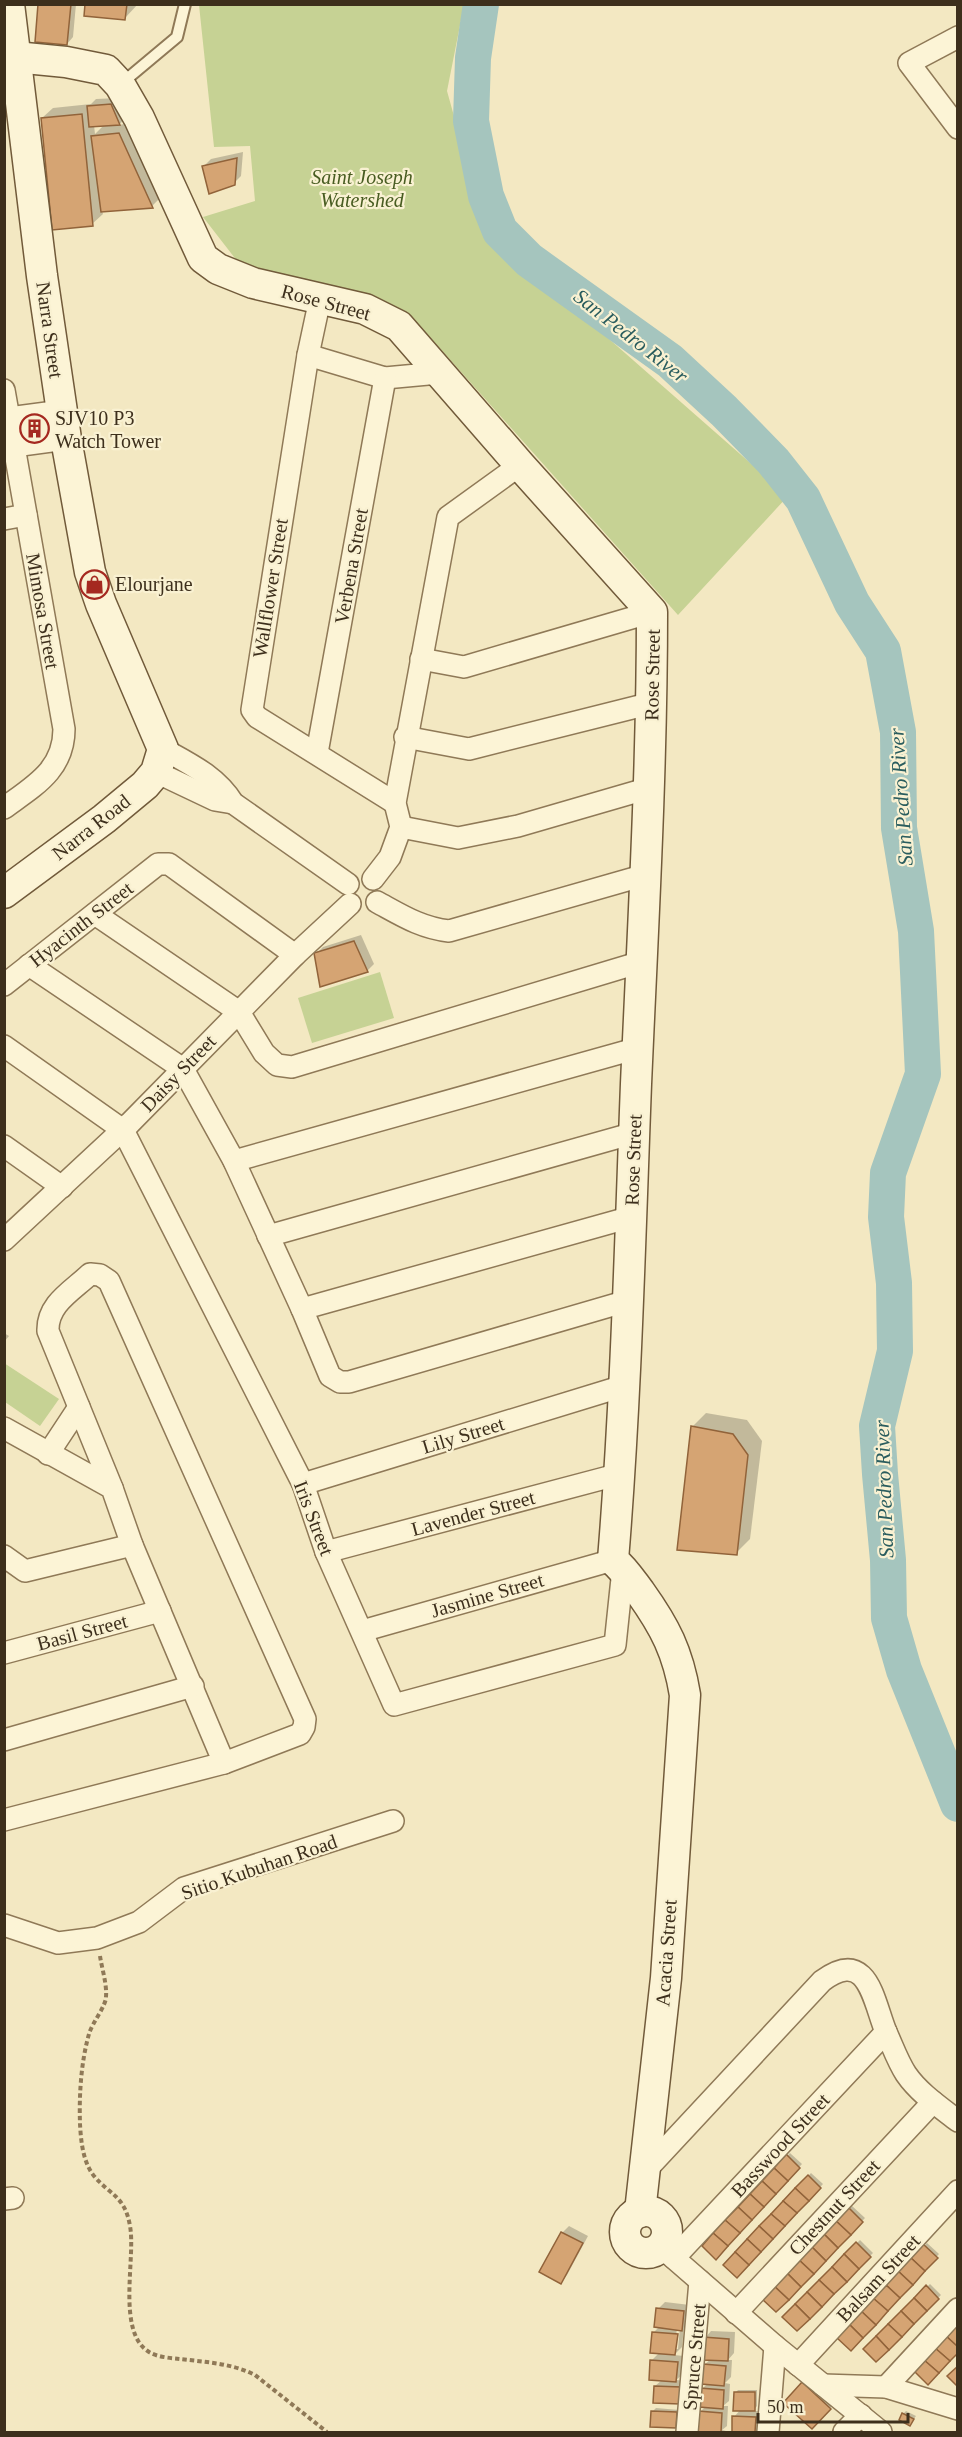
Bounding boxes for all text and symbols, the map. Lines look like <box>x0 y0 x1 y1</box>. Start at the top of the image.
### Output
park label: Saint Joseph Watershed <box>311 166 413 211</box>
street label: Narra Street <box>32 280 68 380</box>
street label: Rose Street <box>279 280 374 325</box>
water label: San Pedro River <box>569 284 693 388</box>
place label: SJV10 P3 Watch Tower <box>55 407 161 452</box>
building icon: SJV10 P3 Watch Tower <box>18 413 50 445</box>
street label: Verbena Street <box>330 506 372 626</box>
street label: Wallflower Street <box>248 516 292 659</box>
street label: Mimosa Street <box>22 551 64 671</box>
shop icon: Elourjane <box>78 568 110 600</box>
place label: Elourjane <box>115 573 193 596</box>
street label: Rose Street <box>640 629 664 721</box>
water label: San Pedro River <box>884 727 918 867</box>
street label: Narra Road <box>48 790 134 864</box>
street label: Hyacinth Street <box>25 877 138 972</box>
street label: Daisy Street <box>136 1030 221 1117</box>
street label: Rose Street <box>620 1113 646 1206</box>
street label: Lily Street <box>419 1412 508 1459</box>
water label: San Pedro River <box>870 1419 898 1558</box>
street label: Iris Street <box>290 1478 338 1559</box>
street label: Lavender Street <box>409 1486 538 1540</box>
street label: Jasmine Street <box>428 1568 546 1622</box>
street label: Basil Street <box>34 1609 130 1655</box>
street label: Sitio Kubuhan Road <box>178 1830 340 1904</box>
street label: Acacia Street <box>651 1898 681 2007</box>
street label: Basswood Street <box>726 2088 834 2201</box>
street label: Chestnut Street <box>784 2154 884 2259</box>
street label: Balsam Street <box>832 2229 924 2326</box>
street label: Spruce Street <box>678 2302 711 2411</box>
scale bar <box>758 2386 908 2424</box>
text: 50 m <box>767 2397 804 2417</box>

